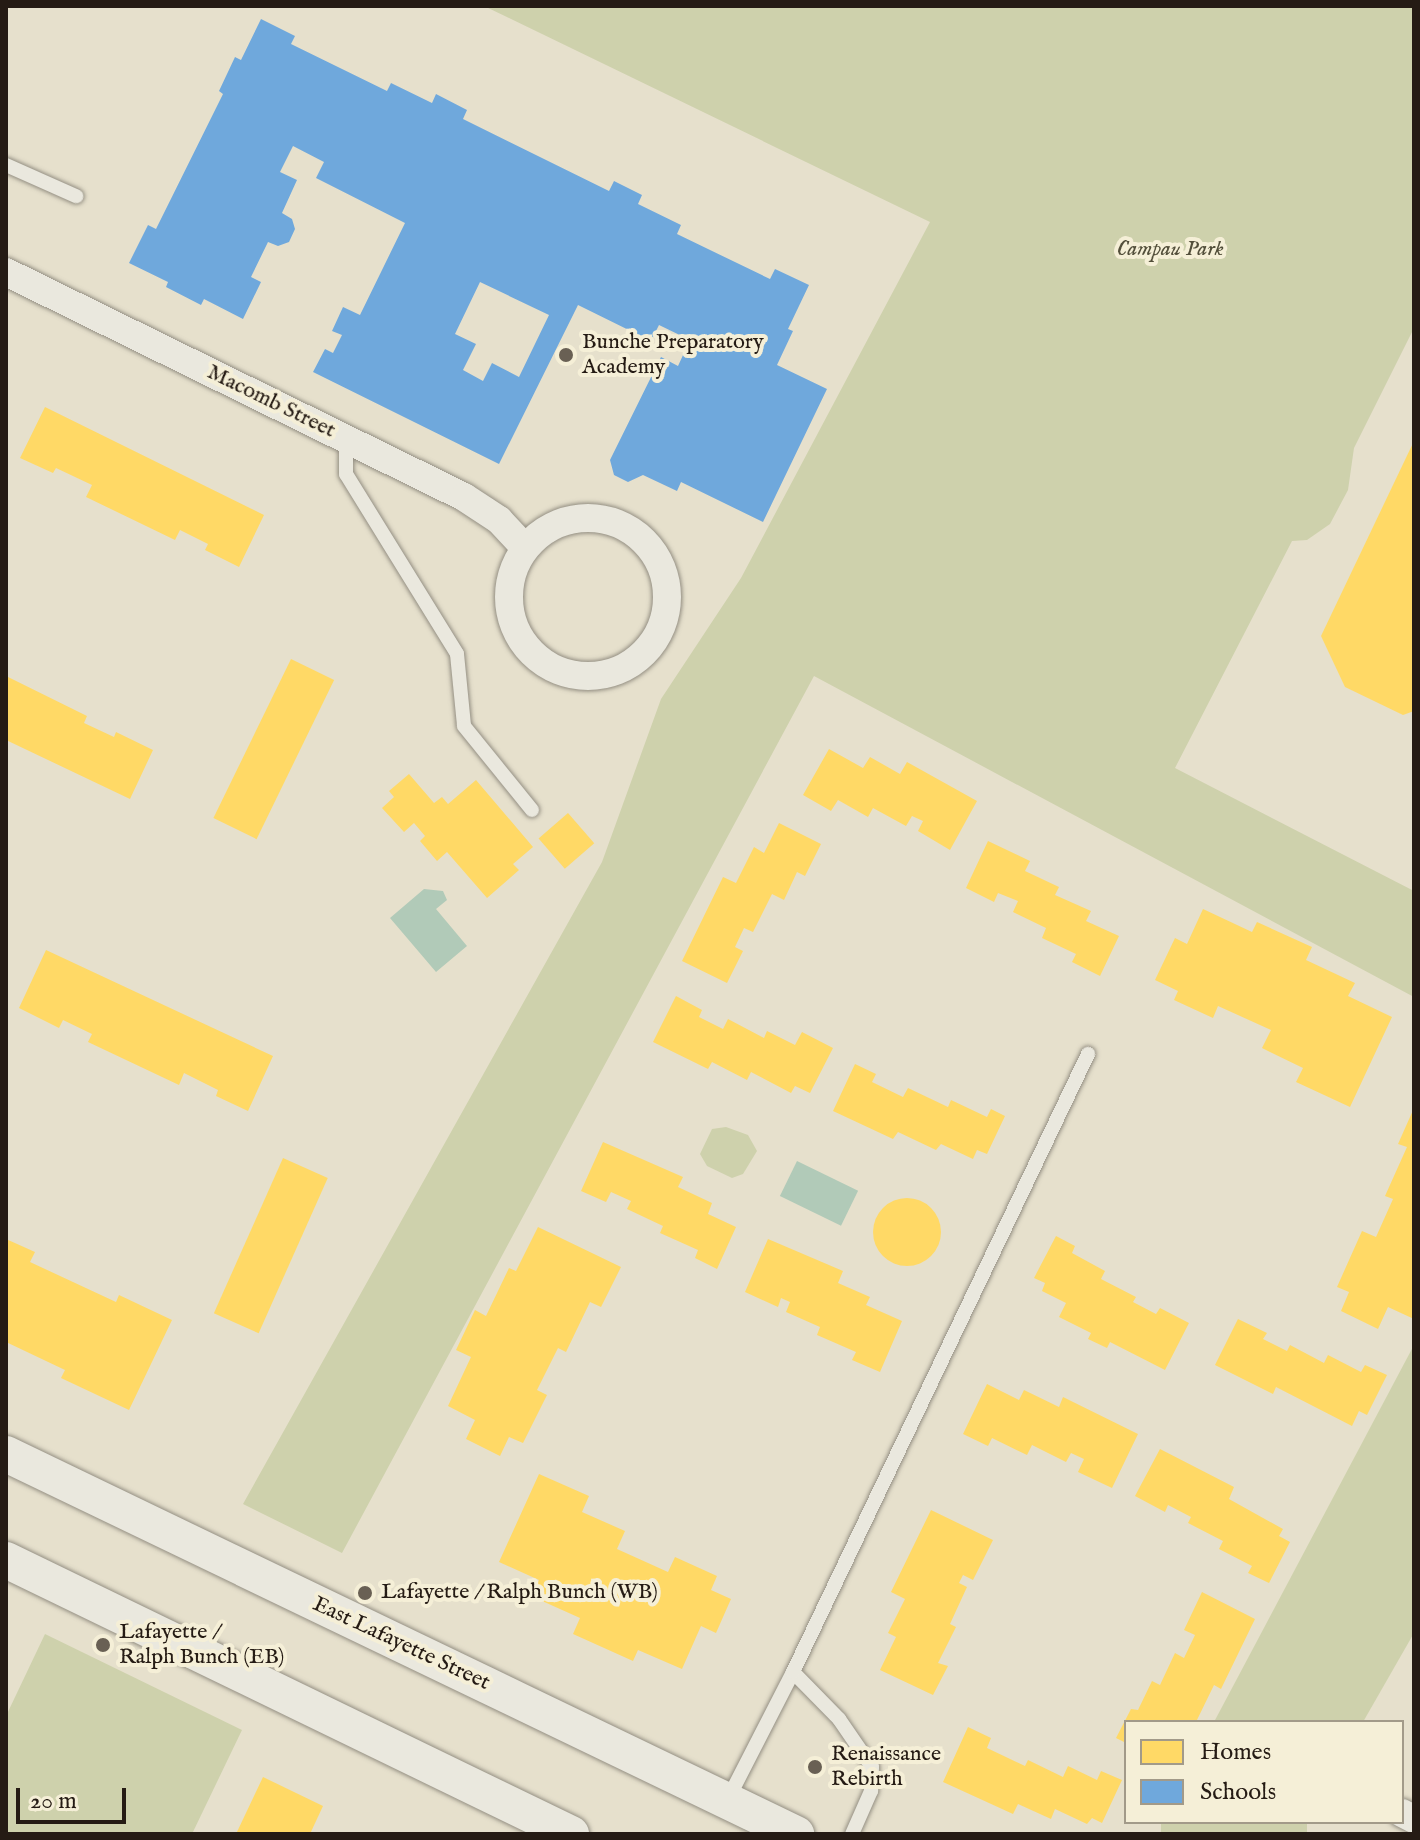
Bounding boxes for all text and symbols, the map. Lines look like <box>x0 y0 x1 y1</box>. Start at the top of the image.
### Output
park label: Campau Park <box>1116 237 1224 263</box>
place label: Bunche Preparatory Academy <box>582 329 764 380</box>
marker: Bunche Preparatory Academy <box>557 346 575 364</box>
street label: Macomb Street <box>202 360 340 444</box>
place label: Lafayette / Ralph Bunch (WB) <box>381 1580 658 1606</box>
marker: Lafayette / Ralph Bunch (WB) <box>356 1584 374 1602</box>
street label: East Lafayette Street <box>308 1591 494 1697</box>
place label: Lafayette / Ralph Bunch (EB) <box>119 1619 284 1670</box>
marker: Lafayette / Ralph Bunch (EB) <box>94 1636 112 1654</box>
legend <box>1124 1720 1404 1824</box>
text: Homes <box>1200 1737 1271 1768</box>
place label: Renaissance Rebirth <box>831 1741 941 1792</box>
marker: Renaissance Rebirth <box>806 1758 824 1776</box>
scale bar <box>20 1772 130 1822</box>
text: Schools <box>1200 1777 1276 1808</box>
text: 20 m <box>30 1786 77 1817</box>

